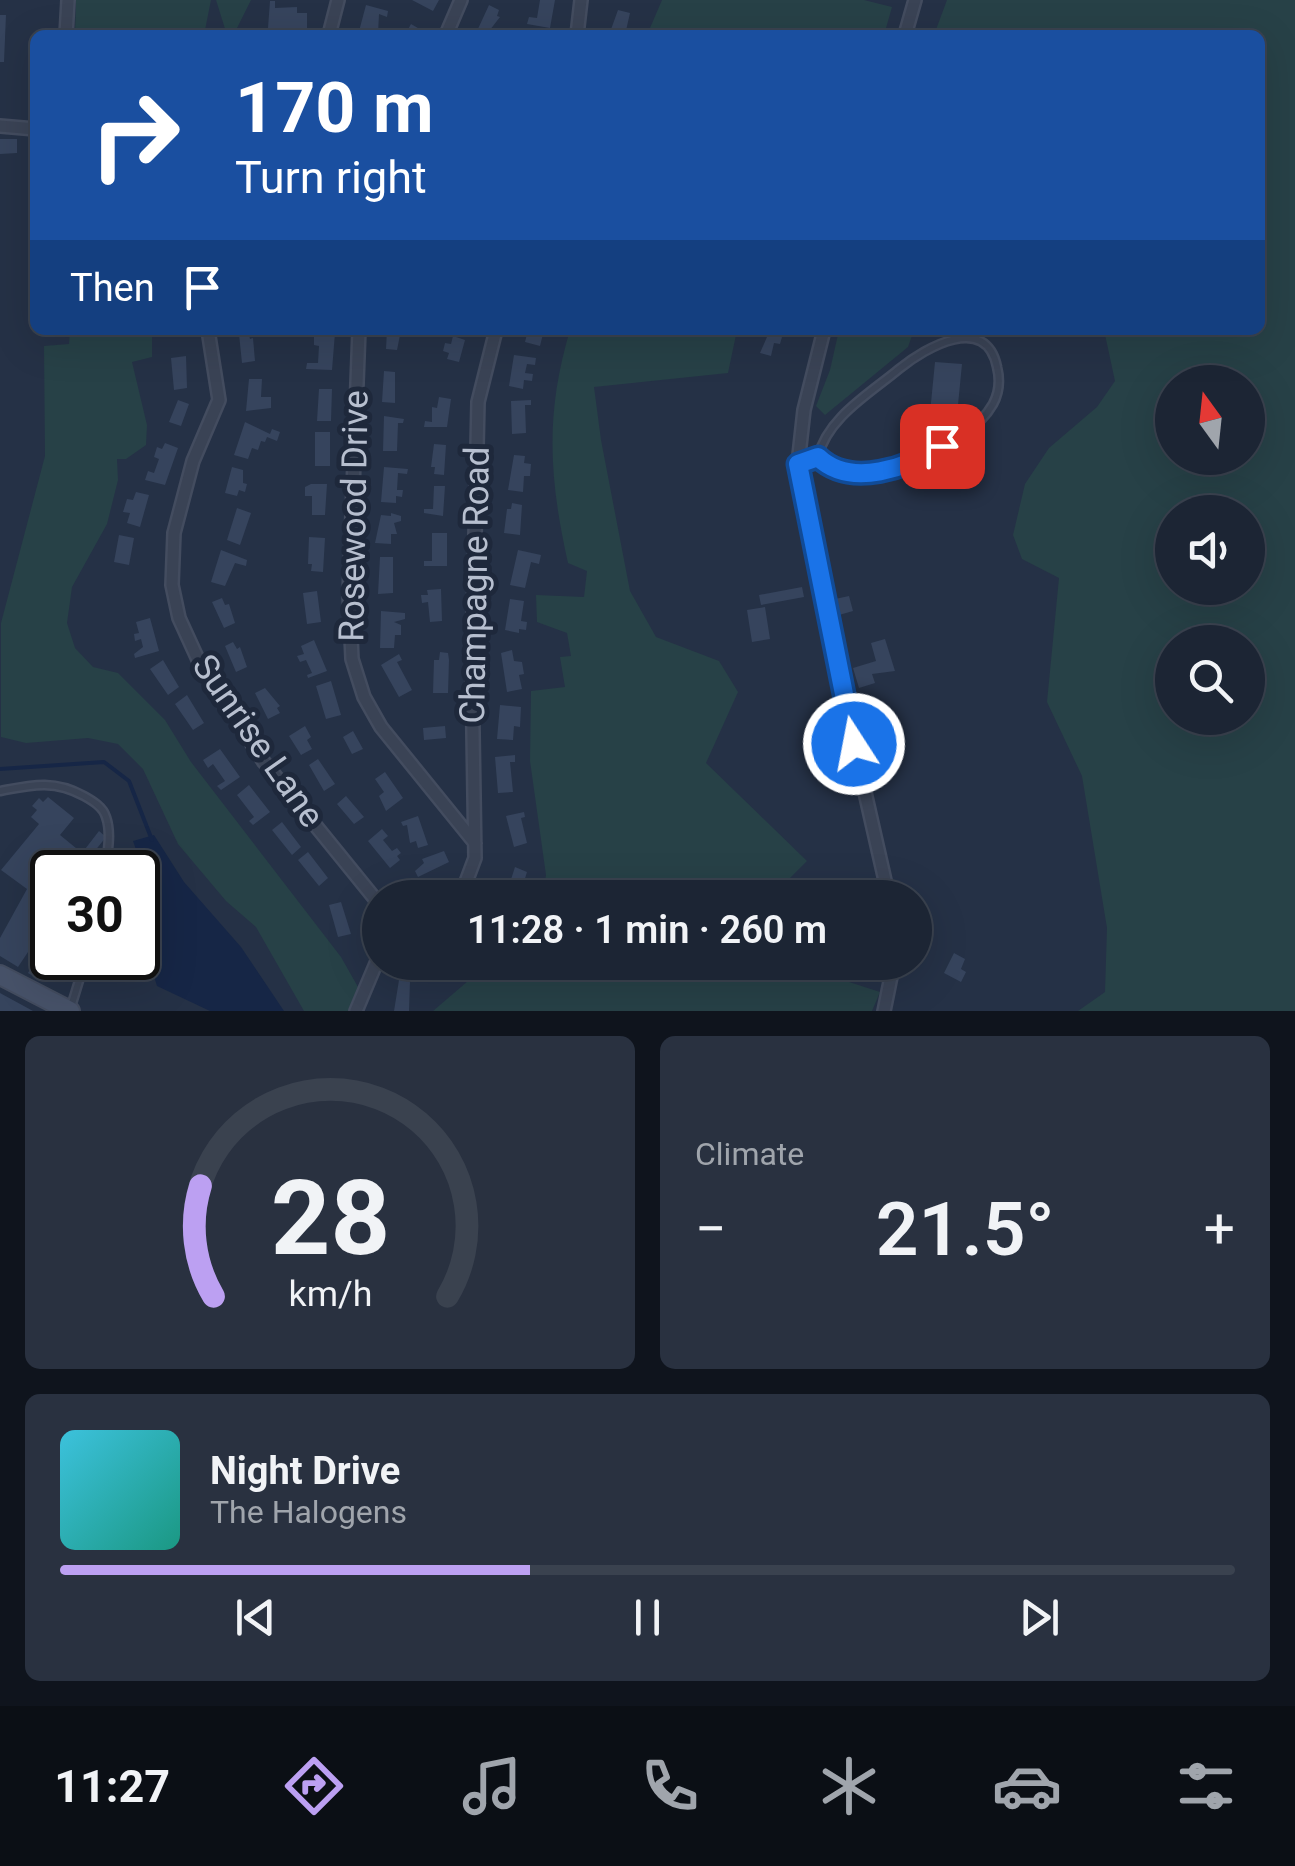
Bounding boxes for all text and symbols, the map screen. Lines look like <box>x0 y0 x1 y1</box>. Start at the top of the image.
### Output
text: 170 m <box>235 67 434 149</box>
icon: right <box>70 70 200 200</box>
text: Turn right <box>235 151 427 204</box>
icon: arrive <box>175 260 230 315</box>
text: Then <box>70 266 155 310</box>
north arrow <box>1155 365 1265 475</box>
map controls <box>1155 365 1265 735</box>
street label: Rosewood Drive <box>331 390 377 642</box>
pin <box>900 404 985 489</box>
icon: arrive <box>915 419 970 474</box>
street label: Champagne Road <box>452 446 498 724</box>
button: sound <box>1155 495 1265 605</box>
button: search <box>1155 625 1265 735</box>
street label: Sunrise Lane <box>184 647 332 835</box>
position arrow <box>802 692 906 796</box>
speed limit sign: 30 <box>30 850 160 980</box>
text: 11:28 · 1 min · 260 m <box>467 908 827 952</box>
text: Climate <box>695 1135 804 1173</box>
text: 28 <box>270 1158 390 1279</box>
text: 21.5° <box>876 1185 1055 1273</box>
text: − <box>695 1197 726 1261</box>
text: + <box>1204 1197 1235 1261</box>
text: km/h <box>288 1273 372 1315</box>
text: Night Drive <box>210 1449 400 1493</box>
text: The Halogens <box>210 1493 407 1531</box>
icon: previous <box>228 1590 283 1645</box>
icon: pause <box>620 1590 675 1645</box>
icon: next <box>1012 1590 1067 1645</box>
icon: directions <box>279 1751 349 1821</box>
icon: music <box>457 1751 527 1821</box>
icon: phone <box>635 1751 705 1821</box>
icon: climate <box>814 1751 884 1821</box>
icon: car <box>992 1751 1062 1821</box>
icon: filters <box>1171 1751 1241 1821</box>
text: 11:27 <box>54 1760 170 1813</box>

